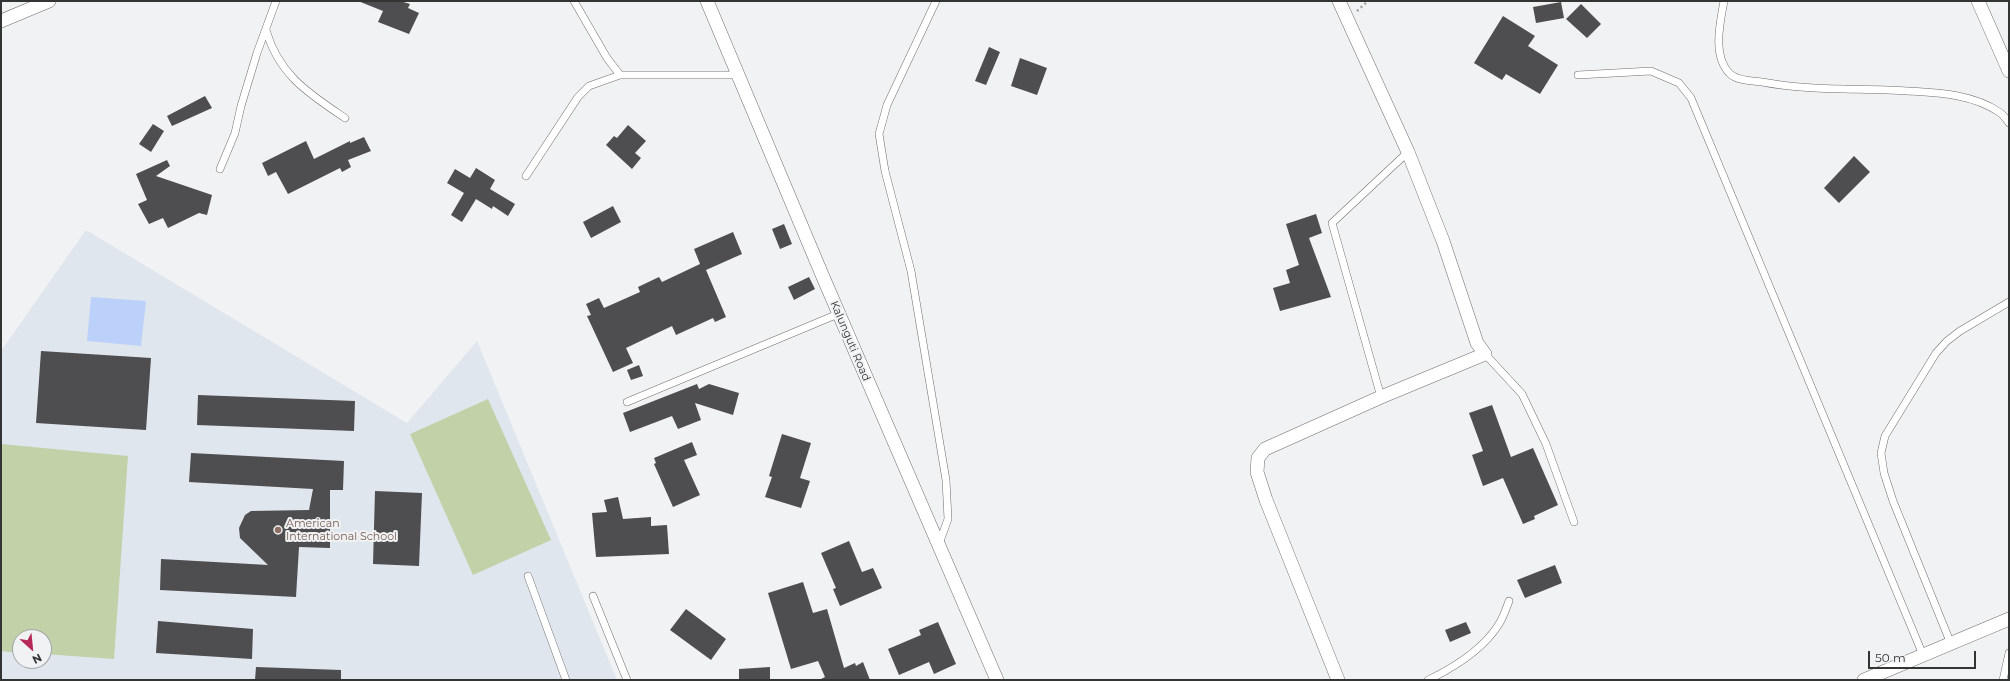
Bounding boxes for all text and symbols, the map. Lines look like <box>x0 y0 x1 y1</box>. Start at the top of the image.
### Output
street label: Kalunguti Road <box>827 299 873 383</box>
place label: American International School <box>286 517 397 543</box>
marker: American International School <box>273 525 283 535</box>
north arrow <box>12 629 52 669</box>
scale bar <box>1870 643 1978 669</box>
text: 50 m <box>1875 650 1906 665</box>
text: N <box>30 651 44 667</box>

